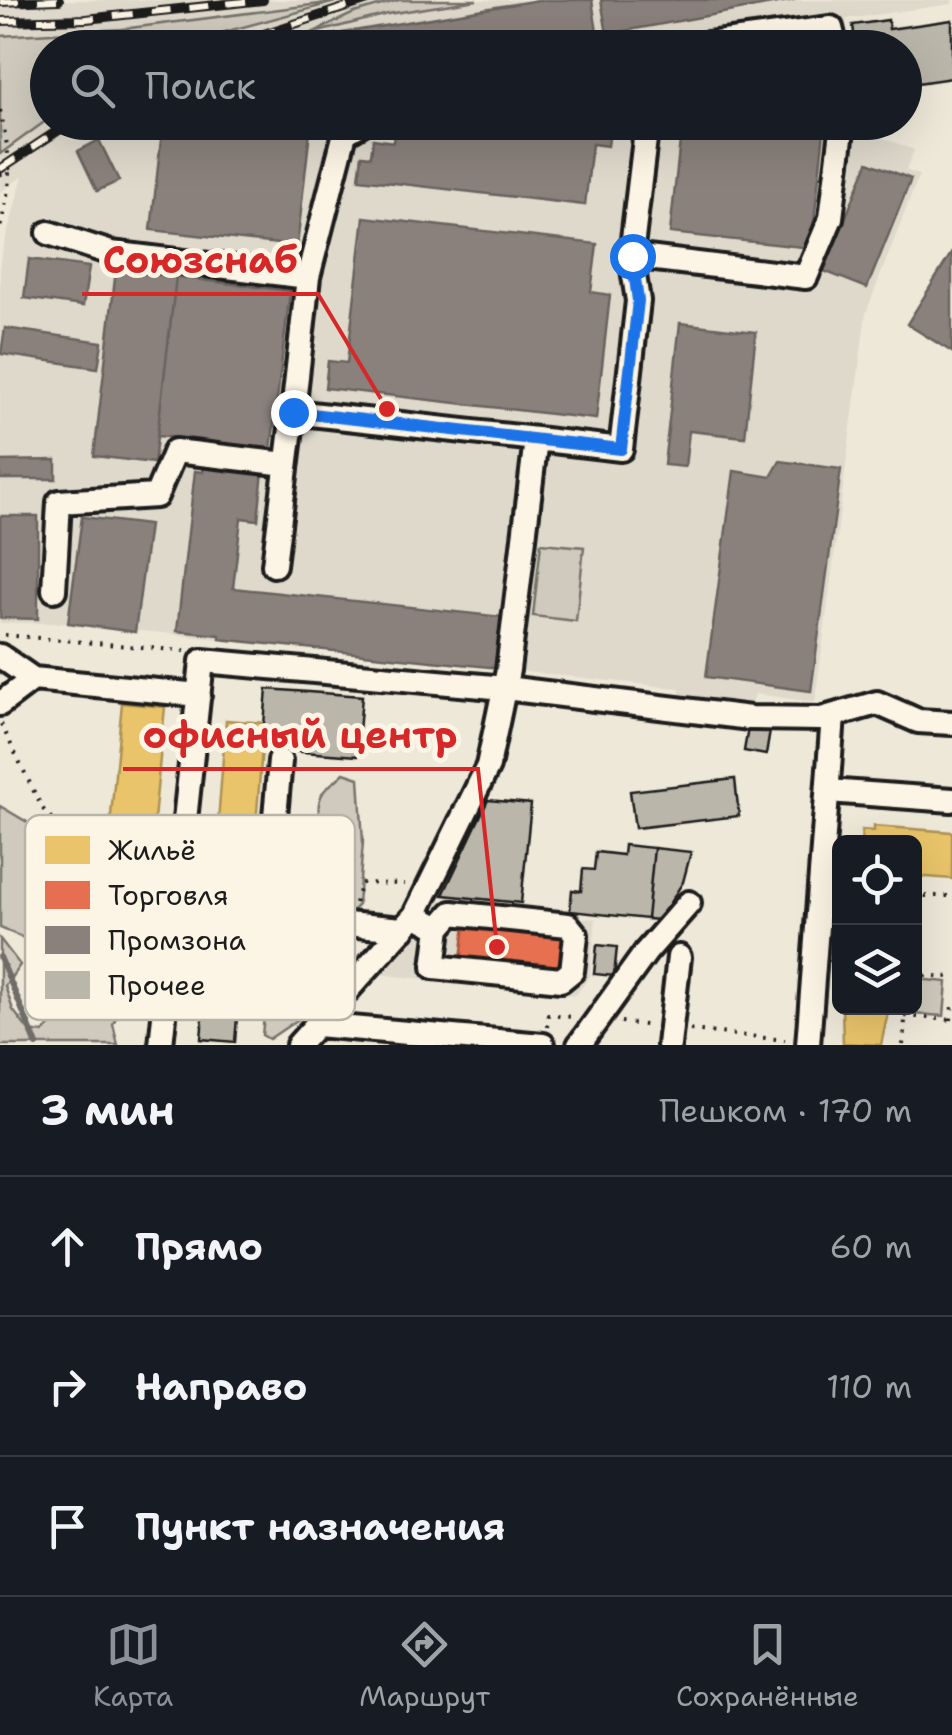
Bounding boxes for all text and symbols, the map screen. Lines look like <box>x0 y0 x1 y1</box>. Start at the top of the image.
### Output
search box <box>30 30 922 140</box>
icon: search <box>65 58 120 113</box>
text: Поиск <box>145 60 256 111</box>
callout: Союзснаб <box>82 226 318 294</box>
text: Союзснаб <box>102 234 298 285</box>
route start <box>610 234 656 280</box>
route end <box>271 390 317 436</box>
callout: офисный центр <box>123 701 478 769</box>
text: офисный центр <box>143 709 457 760</box>
legend <box>25 815 355 1020</box>
text: Жильё <box>108 831 196 869</box>
map controls <box>832 835 922 1015</box>
button: locate <box>832 835 922 925</box>
text: Торговля <box>108 876 229 914</box>
text: Промзона <box>108 921 246 959</box>
button: layers <box>832 925 922 1015</box>
text: Прочее <box>108 966 206 1004</box>
text: 3 мин <box>40 1082 175 1138</box>
text: Пешком · 170 m <box>659 1089 912 1132</box>
icon: ahead <box>40 1219 95 1274</box>
text: Прямо <box>135 1221 263 1272</box>
text: 60 m <box>830 1225 912 1268</box>
icon: right <box>40 1359 95 1414</box>
text: Направо <box>135 1361 308 1412</box>
text: 110 m <box>826 1365 912 1408</box>
icon: arrive <box>40 1499 95 1554</box>
text: Пункт назначения <box>135 1501 505 1552</box>
tab: Карта <box>93 1617 173 1715</box>
tab: Маршрут <box>359 1617 490 1715</box>
tab: Сохранённые <box>676 1617 859 1715</box>

